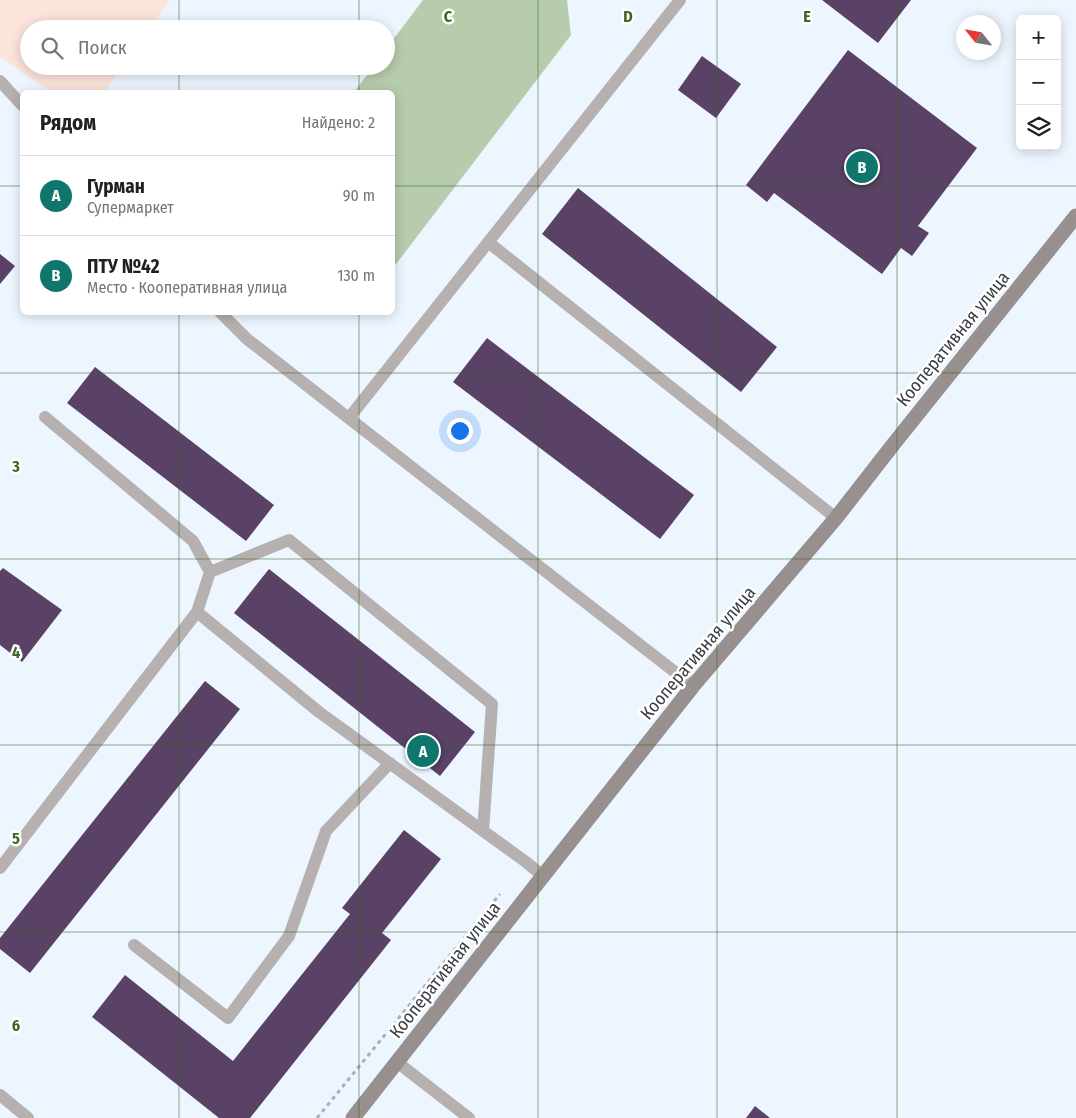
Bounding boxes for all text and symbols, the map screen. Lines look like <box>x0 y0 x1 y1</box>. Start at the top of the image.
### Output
text: C <box>444 7 453 26</box>
text: D <box>623 7 633 26</box>
text: E <box>803 7 811 26</box>
north arrow <box>956 15 1001 60</box>
map controls <box>1016 15 1061 150</box>
button: + <box>1016 15 1061 60</box>
search box <box>20 20 395 75</box>
icon: search <box>38 34 66 62</box>
text: Поиск <box>78 36 127 59</box>
button: − <box>1016 60 1061 105</box>
button: layers <box>1016 105 1061 150</box>
text: Рядом <box>40 110 96 136</box>
text: Найдено: 2 <box>302 113 375 132</box>
pin: B <box>846 148 878 186</box>
text: Гурман <box>87 175 145 198</box>
text: A <box>52 186 60 205</box>
text: 90 m <box>343 186 375 205</box>
text: Супермаркет <box>87 198 174 217</box>
text: ПТУ №42 <box>87 255 159 278</box>
text: B <box>52 266 60 285</box>
text: 130 m <box>337 266 375 285</box>
street label: Кооперативная улица <box>892 267 1014 411</box>
text: Место · Кооперативная улица <box>87 278 287 297</box>
your location <box>447 418 473 444</box>
text: 3 <box>11 457 20 476</box>
street label: Кооперативная улица <box>636 582 760 724</box>
text: 4 <box>12 643 20 662</box>
pin: A <box>407 732 439 770</box>
text: 5 <box>12 829 20 848</box>
street label: Кооперативная улица <box>385 897 505 1043</box>
text: 6 <box>12 1016 20 1035</box>

